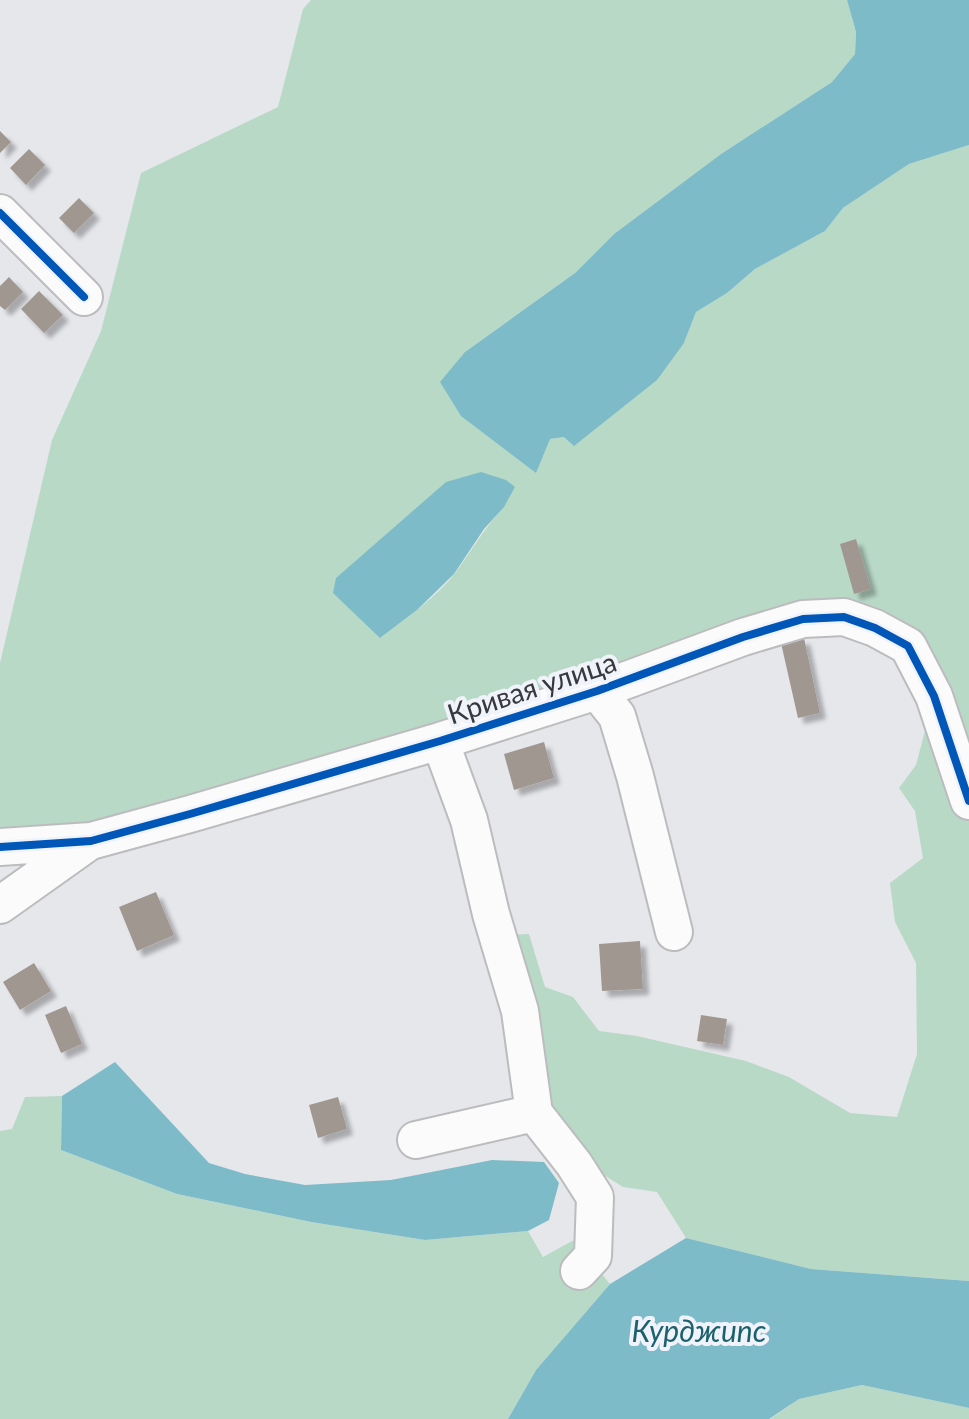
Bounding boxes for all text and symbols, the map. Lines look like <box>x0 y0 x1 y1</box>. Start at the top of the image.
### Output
street label: Кривая улица <box>443 644 620 730</box>
water label: Курджипс <box>632 1312 766 1348</box>

